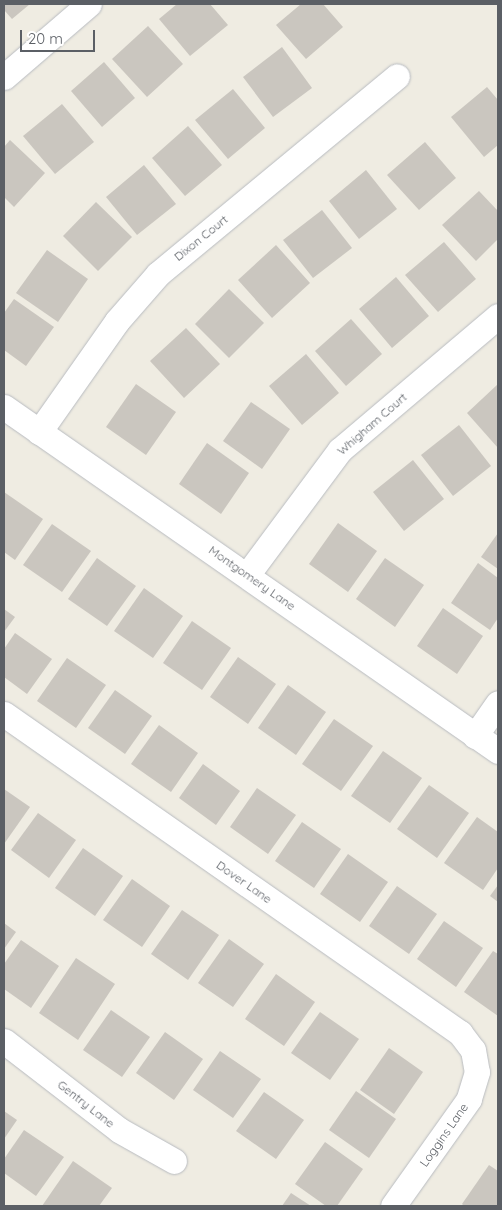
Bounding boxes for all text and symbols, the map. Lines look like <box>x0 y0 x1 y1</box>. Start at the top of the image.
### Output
scale bar <box>22 20 98 52</box>
text: 20 m <box>28 29 63 48</box>
street label: Dixon Court <box>171 212 231 264</box>
street label: Whigham Court <box>334 390 410 458</box>
street label: Montgomery Lane <box>206 543 298 613</box>
street label: Dover Lane <box>214 858 274 906</box>
street label: Gentry Lane <box>55 1077 117 1131</box>
street label: Loggins Lane <box>417 1100 471 1170</box>

